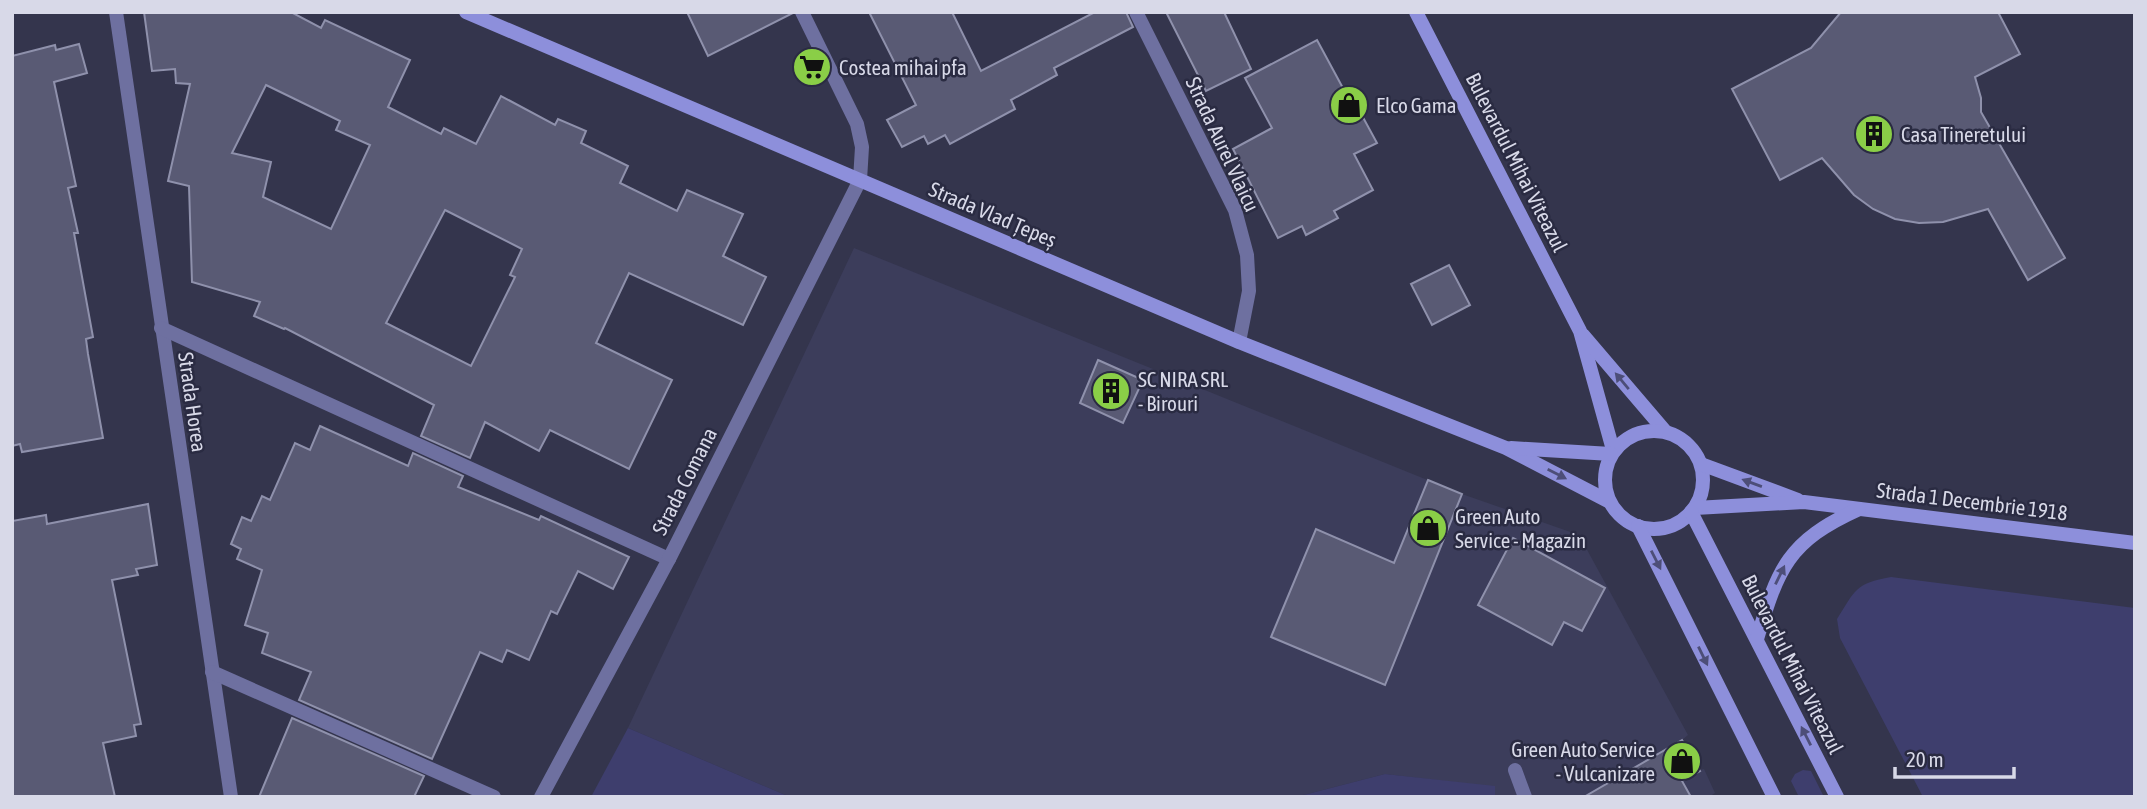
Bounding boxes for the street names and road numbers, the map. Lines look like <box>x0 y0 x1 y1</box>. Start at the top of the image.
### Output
street label: Bulevardul Mihai Viteazul <box>1461 68 1573 256</box>
street label: Strada Aurel Vlaicu <box>1181 73 1265 215</box>
street label: Strada Vlad Țepeș <box>926 176 1060 252</box>
street label: Strada Horea <box>174 351 212 453</box>
street label: Strada Comana <box>647 423 721 539</box>
street label: Strada 1 Decembrie 1918 <box>1875 477 2069 525</box>
street label: Bulevardul Mihai Viteazul <box>1737 570 1849 758</box>

